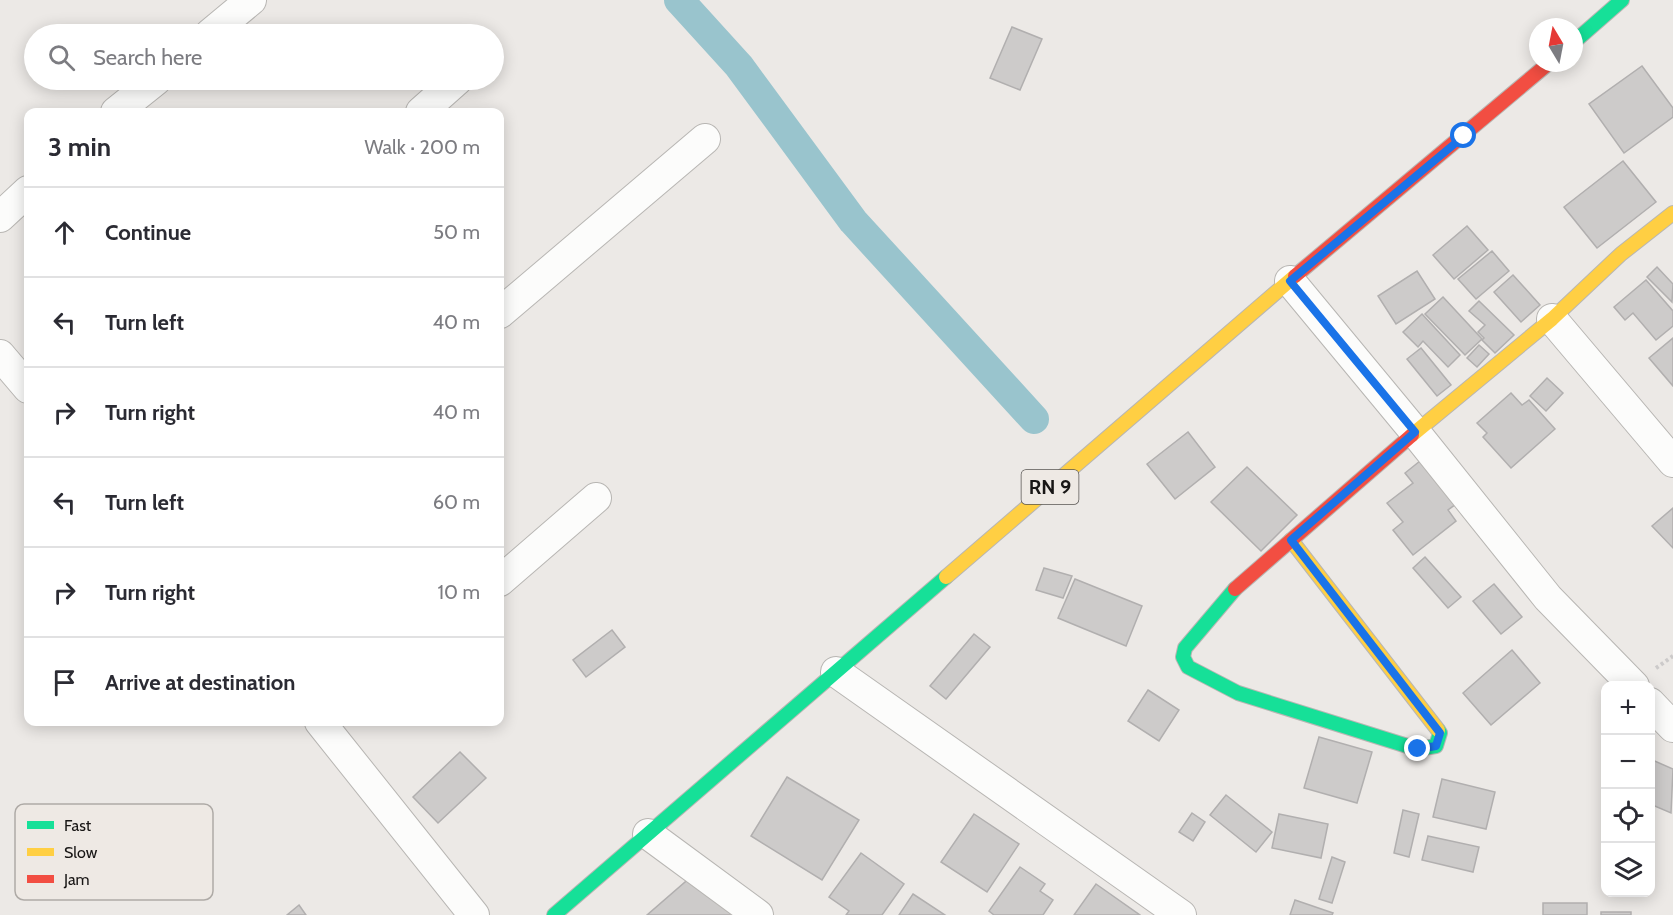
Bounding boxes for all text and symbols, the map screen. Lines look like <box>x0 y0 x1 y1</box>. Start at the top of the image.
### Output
north arrow <box>1529 18 1583 72</box>
search box <box>24 24 504 90</box>
icon: search <box>45 41 78 74</box>
text: Search here <box>93 44 202 71</box>
route start <box>1450 122 1476 148</box>
text: 3 min <box>48 131 111 163</box>
text: Walk · 200 m <box>364 135 480 159</box>
icon: ahead <box>48 216 81 249</box>
text: Continue <box>105 219 191 246</box>
text: 50 m <box>433 220 480 244</box>
icon: left <box>48 306 81 339</box>
text: Turn left <box>105 309 184 336</box>
text: 40 m <box>432 310 480 334</box>
icon: right <box>48 396 81 429</box>
text: Turn right <box>105 399 195 426</box>
text: 40 m <box>432 400 480 424</box>
road number: RN 9 <box>1022 470 1078 504</box>
icon: left <box>48 486 81 519</box>
text: Turn left <box>105 489 184 516</box>
text: 60 m <box>433 490 480 514</box>
icon: right <box>48 576 81 609</box>
text: Turn right <box>105 579 195 606</box>
text: 10 m <box>437 580 480 604</box>
icon: arrive <box>48 666 81 699</box>
text: Arrive at destination <box>105 669 295 696</box>
map controls <box>1601 681 1655 897</box>
button: + <box>1601 681 1655 735</box>
route end <box>1404 735 1430 761</box>
button: − <box>1601 735 1655 789</box>
button: locate <box>1601 789 1655 843</box>
legend <box>15 804 213 900</box>
text: Fast <box>64 816 92 835</box>
text: Slow <box>64 843 98 862</box>
button: layers <box>1601 843 1655 897</box>
text: Jam <box>63 870 90 889</box>

